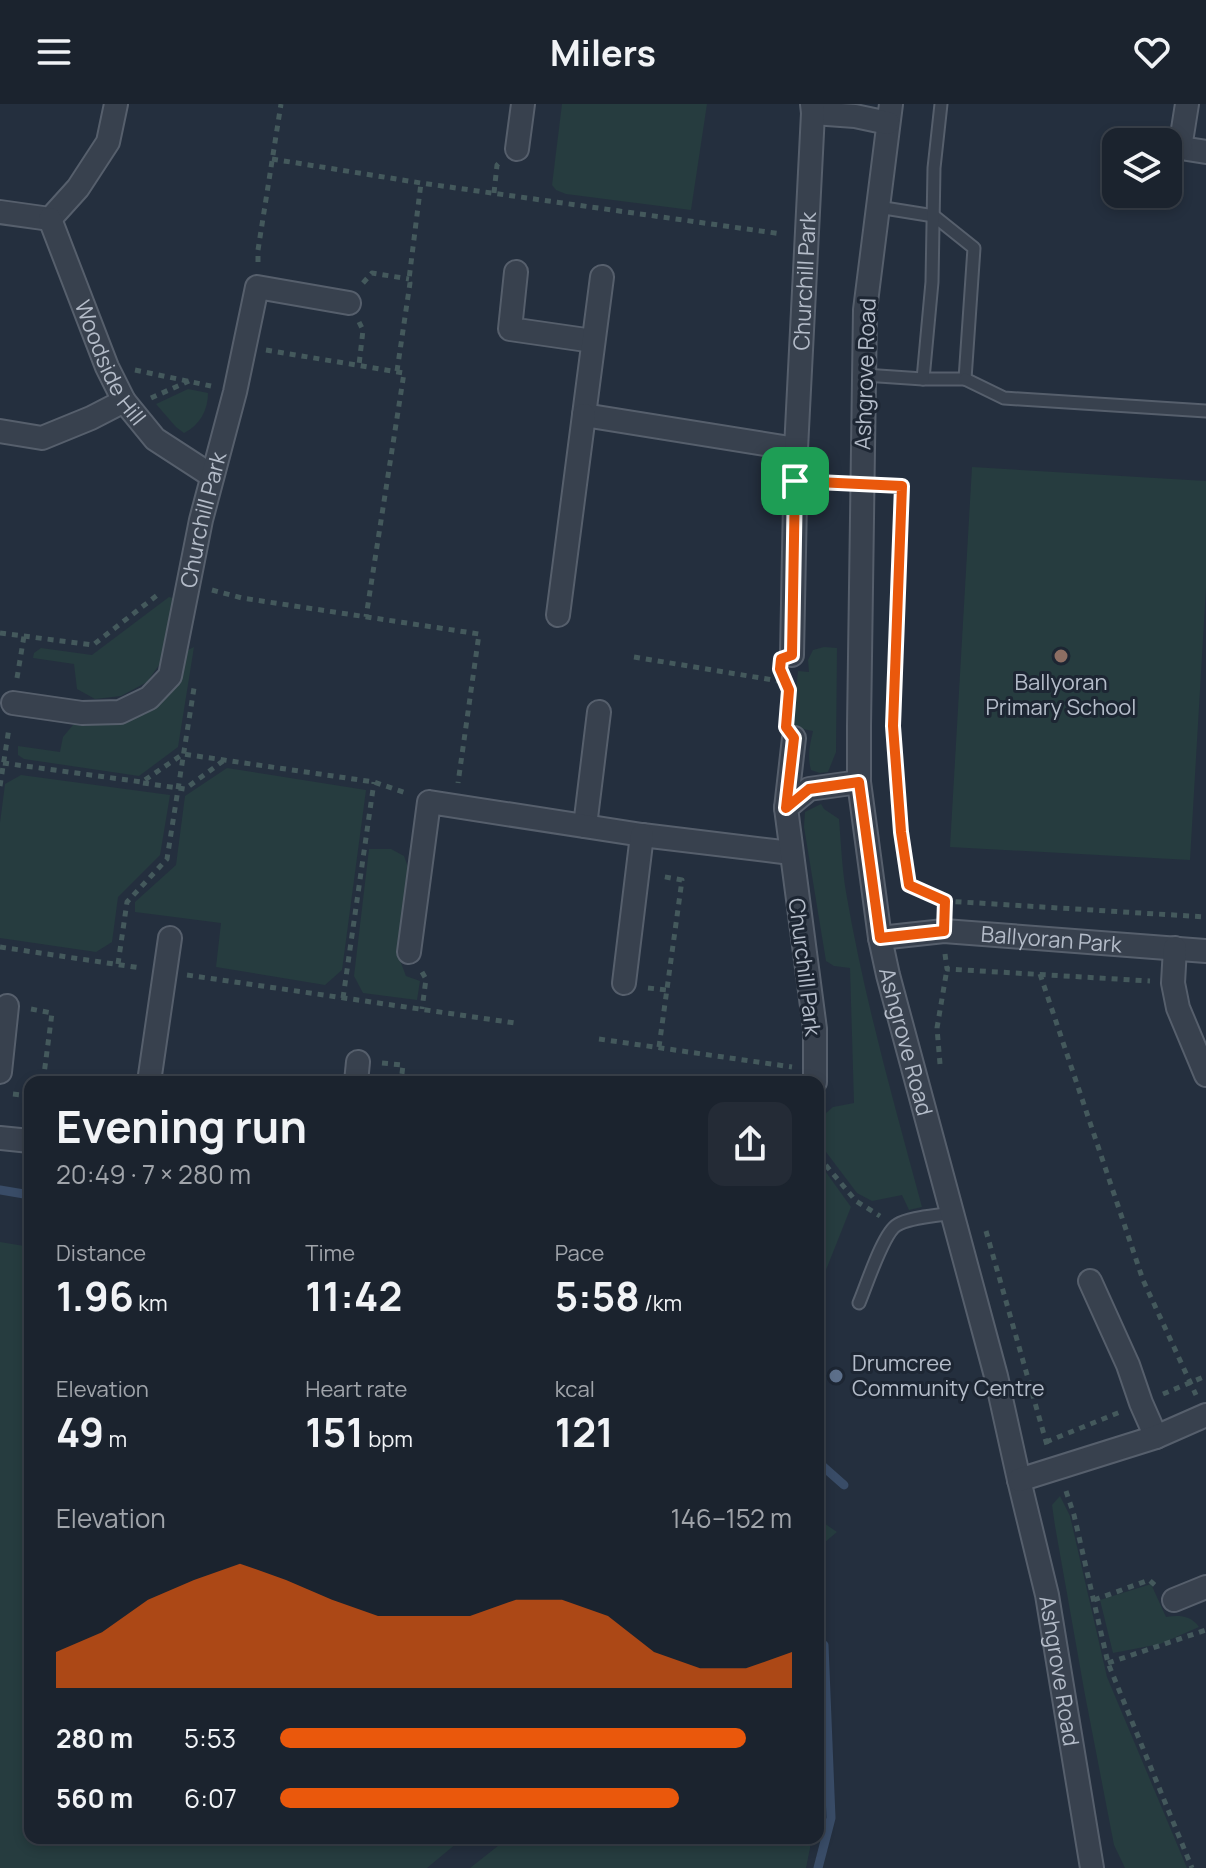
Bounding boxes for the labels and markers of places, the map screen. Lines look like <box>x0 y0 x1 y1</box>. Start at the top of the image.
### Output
pin <box>761 447 829 515</box>
marker: Ballyoran Primary School <box>1052 647 1070 665</box>
place label: Ballyoran Primary School <box>986 667 1137 722</box>
place label: Drumcree Community Centre <box>852 1348 1045 1403</box>
marker: Drumcree Community Centre <box>827 1367 845 1385</box>

